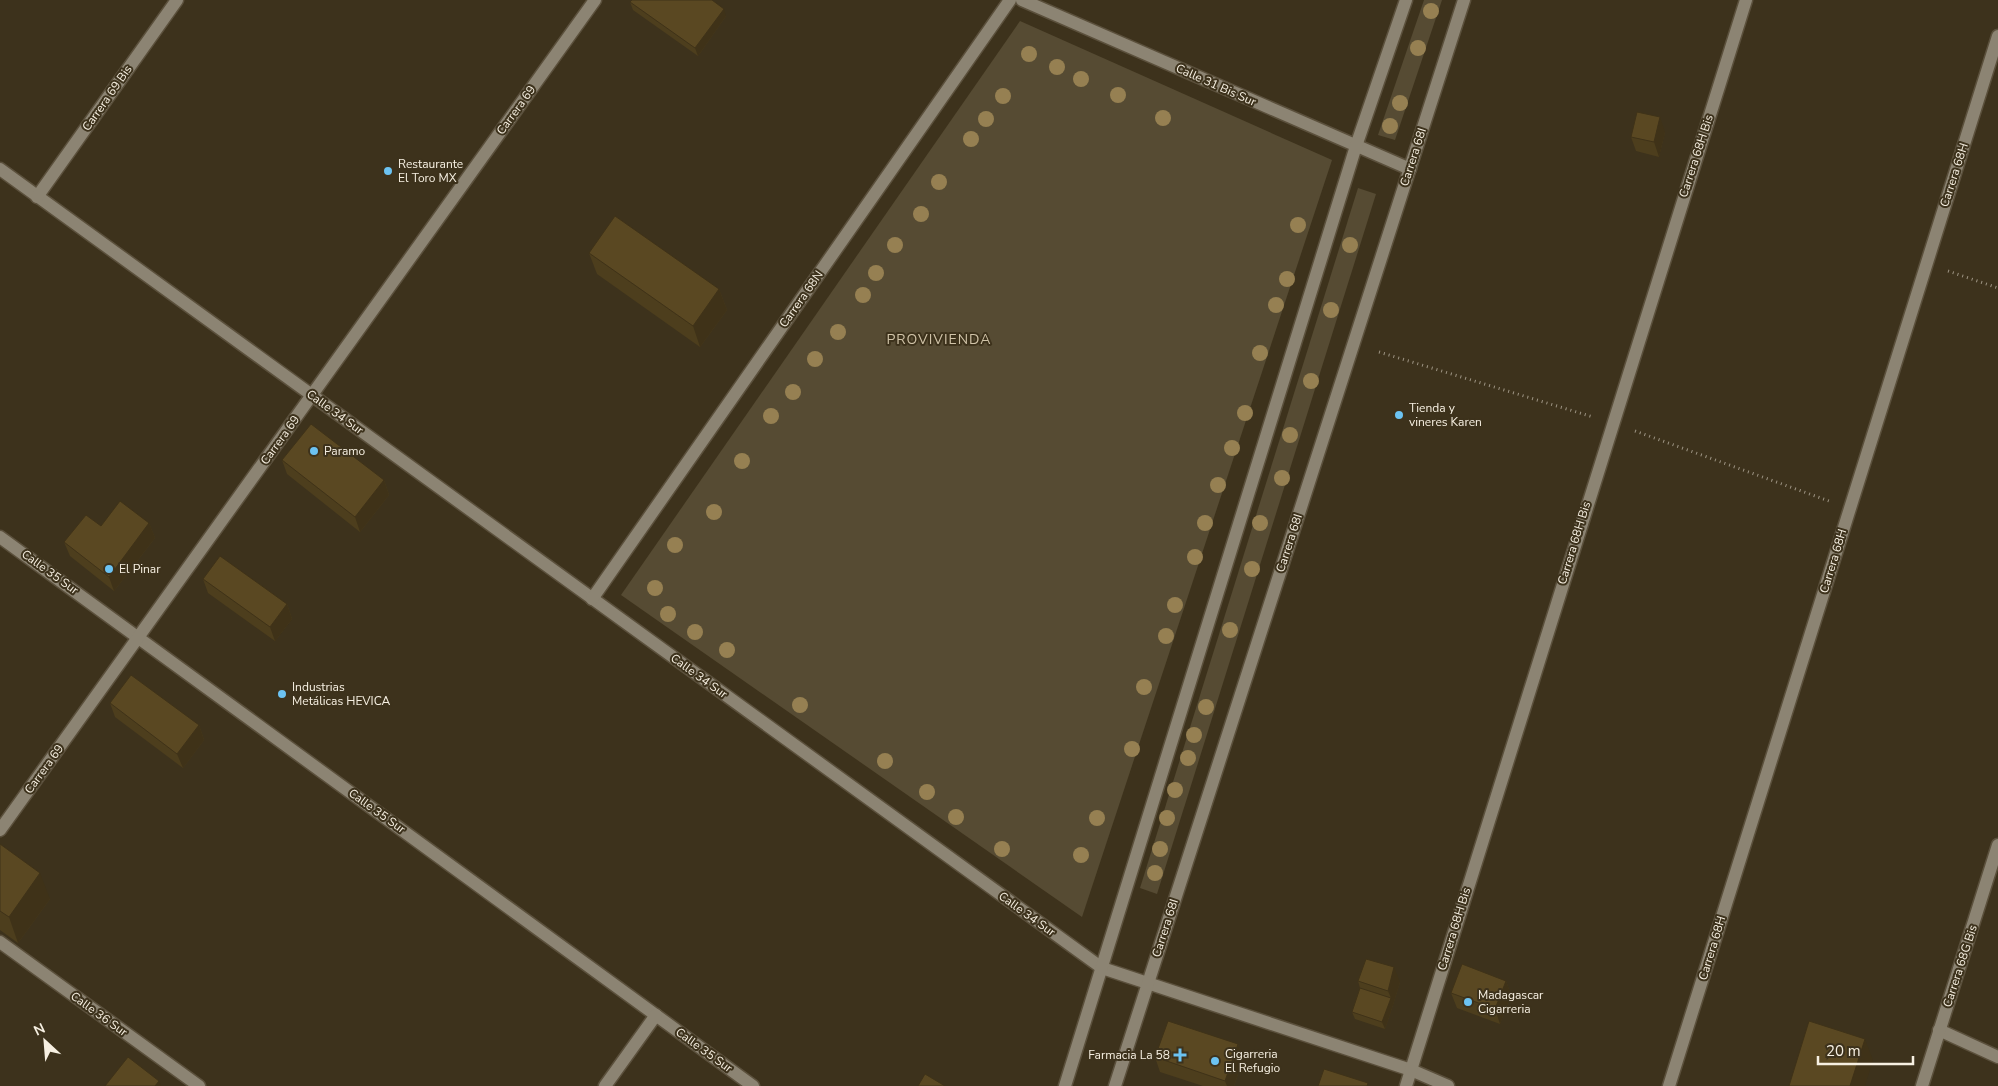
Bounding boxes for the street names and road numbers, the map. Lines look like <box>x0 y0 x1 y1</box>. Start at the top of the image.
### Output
street label: Calle 31 Bis Sur <box>1173 60 1259 110</box>
street label: Carrera 69 Bis <box>78 62 136 134</box>
street label: Carrera 69 <box>493 82 539 138</box>
street label: Carrera 68H Bis <box>1675 112 1717 199</box>
street label: Carrera 68I <box>1396 126 1430 188</box>
street label: Carrera 68H <box>1936 141 1972 209</box>
street label: Carrera 68N <box>775 267 827 331</box>
street label: Calle 34 Sur <box>303 386 367 438</box>
street label: Carrera 69 <box>257 412 303 468</box>
street label: Carrera 68H Bis <box>1554 499 1594 587</box>
street label: Carrera 68I <box>1272 512 1306 574</box>
street label: Carrera 68H <box>1816 527 1850 595</box>
street label: Calle 35 Sur <box>18 546 82 598</box>
street label: Calle 34 Sur <box>667 650 731 702</box>
street label: Carrera 69 <box>21 741 67 797</box>
street label: Calle 35 Sur <box>345 785 409 837</box>
street label: Carrera 68H Bis <box>1434 885 1474 973</box>
street label: Calle 34 Sur <box>995 888 1059 940</box>
street label: Carrera 68I <box>1148 897 1182 959</box>
street label: Carrera 68H <box>1695 914 1729 982</box>
street label: Carrera 68G Bis <box>1939 923 1981 1009</box>
street label: Calle 36 Sur <box>67 988 131 1040</box>
street label: Calle 35 Sur <box>672 1024 736 1076</box>

